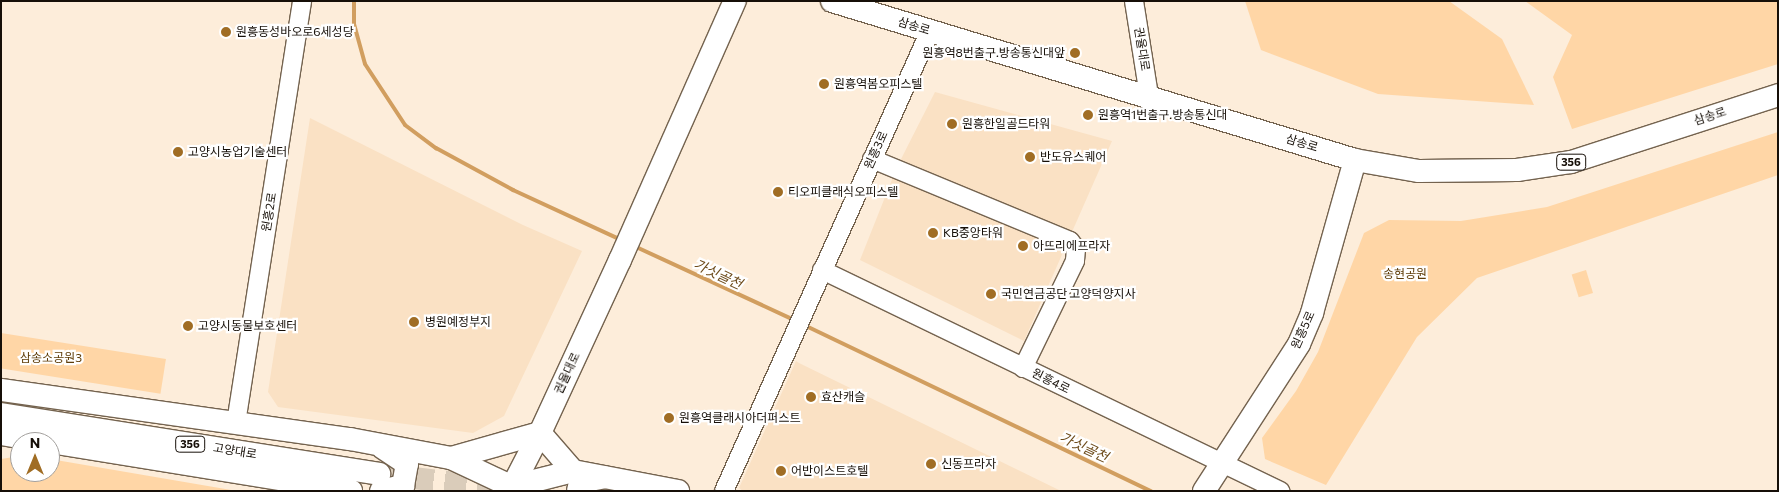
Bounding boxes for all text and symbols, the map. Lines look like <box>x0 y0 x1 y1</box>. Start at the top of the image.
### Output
street label: 삼송로 <box>896 14 932 38</box>
place label: 원흥동성바오로6세성당 <box>236 25 354 39</box>
marker: 원흥동성바오로6세성당 <box>220 26 232 38</box>
street label: 권율대로 <box>1131 26 1153 72</box>
place label: 원흥역8번출구.방송통신대앞 <box>922 46 1065 60</box>
marker: 원흥역8번출구.방송통신대앞 <box>1069 47 1081 59</box>
place label: 원흥역봄오피스텔 <box>834 77 922 91</box>
marker: 원흥역봄오피스텔 <box>818 78 830 90</box>
street label: 삼송로 <box>1692 104 1728 128</box>
place label: 원흥역1번출구.방송통신대 <box>1098 108 1227 122</box>
marker: 원흥역1번출구.방송통신대 <box>1082 109 1094 121</box>
place label: 원흥한일골드타워 <box>962 117 1050 131</box>
marker: 원흥한일골드타워 <box>946 118 958 130</box>
street label: 원흥3로 <box>861 129 891 171</box>
street label: 삼송로 <box>1284 131 1320 155</box>
place label: 고양시농업기술센터 <box>188 145 287 159</box>
marker: 고양시농업기술센터 <box>172 146 184 158</box>
place label: 반도유스퀘어 <box>1040 150 1106 164</box>
marker: 반도유스퀘어 <box>1024 151 1036 163</box>
road number: 356 <box>1556 154 1586 170</box>
place label: 티오피클래식오피스텔 <box>788 185 898 199</box>
marker: 티오피클래식오피스텔 <box>772 186 784 198</box>
street label: 원흥2로 <box>259 191 279 233</box>
place label: KB중앙타워 <box>943 226 1003 240</box>
marker: KB중앙타워 <box>927 227 939 239</box>
place label: 아뜨리에프라자 <box>1033 239 1110 253</box>
marker: 아뜨리에프라자 <box>1017 240 1029 252</box>
water label: 가싯골천 <box>691 256 745 292</box>
park label: 송현공원 <box>1383 267 1427 281</box>
place label: 국민연금공단 고양덕양지사 <box>1001 287 1136 301</box>
marker: 국민연금공단 고양덕양지사 <box>985 288 997 300</box>
street label: 원흥5로 <box>1288 309 1318 351</box>
marker: 병원예정부지 <box>407 315 421 329</box>
place label: 병원예정부지 <box>425 315 491 329</box>
place label: 고양시동물보호센터 <box>198 319 297 333</box>
marker: 고양시동물보호센터 <box>182 320 194 332</box>
street label: 권율대로 <box>551 350 583 396</box>
park label: 삼송소공원3 <box>20 351 82 365</box>
street label: 원흥4로 <box>1030 366 1072 396</box>
place label: 효산캐슬 <box>821 390 865 404</box>
marker: 효산캐슬 <box>805 391 817 403</box>
place label: 원흥역클래시아더퍼스트 <box>679 411 800 425</box>
marker: 원흥역클래시아더퍼스트 <box>663 412 675 424</box>
water label: 가싯골천 <box>1057 429 1111 465</box>
north arrow <box>10 432 60 482</box>
text: N <box>30 434 40 451</box>
road number: 356 <box>175 436 205 452</box>
street label: 고양대로 <box>212 440 258 462</box>
place label: 신동프라자 <box>941 457 996 471</box>
marker: 신동프라자 <box>925 458 937 470</box>
place label: 어반이스트호텔 <box>791 464 868 478</box>
marker: 어반이스트호텔 <box>775 465 787 477</box>

